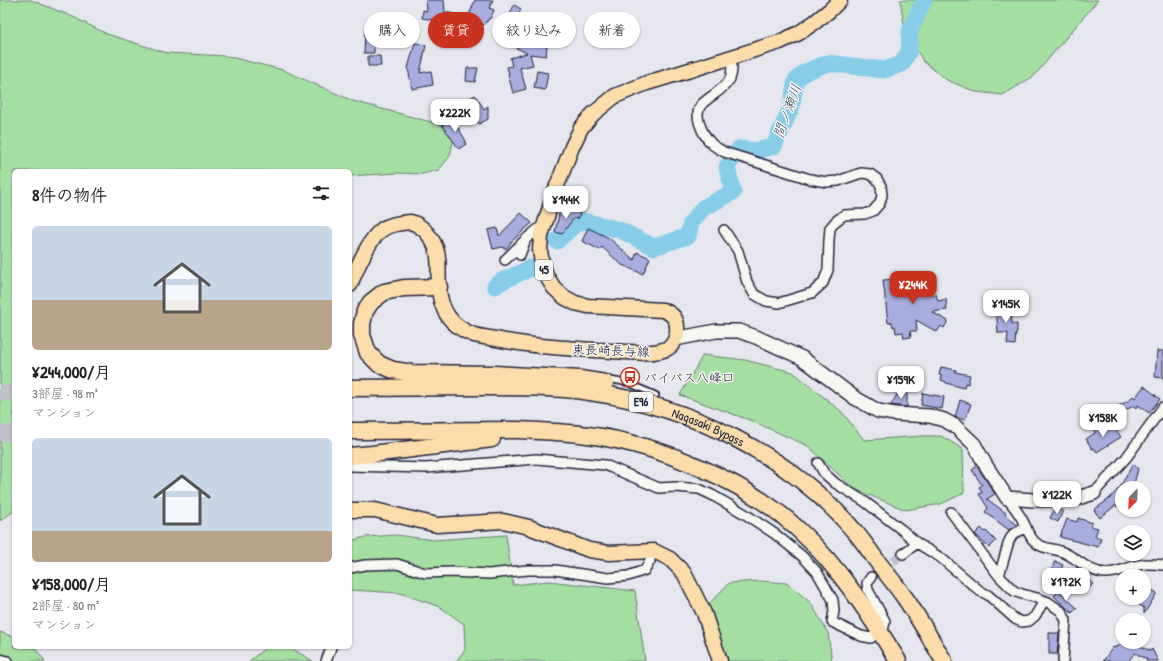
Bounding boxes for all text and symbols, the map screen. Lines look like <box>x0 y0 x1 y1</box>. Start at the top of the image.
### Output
chip: 購入 <box>364 12 420 48</box>
chip: 賃貸 <box>428 12 484 48</box>
chip: 絞り込み <box>492 12 576 48</box>
chip: 新着 <box>584 12 640 48</box>
water label: 間ノ瀬川 <box>768 81 805 140</box>
pin: ¥222K <box>427 99 483 133</box>
text: ¥222K <box>439 103 471 121</box>
icon: filters <box>310 182 332 204</box>
text: 8件の物件 <box>32 183 107 206</box>
pin: ¥144K <box>538 186 594 220</box>
text: ¥144K <box>552 190 580 208</box>
icon: home <box>146 252 218 324</box>
road number: 45 <box>535 260 553 280</box>
pin: ¥244K <box>885 271 941 305</box>
text: ¥244K <box>899 275 927 293</box>
pin: ¥145K <box>978 290 1034 324</box>
text: ¥145K <box>992 294 1020 312</box>
street label: 東長崎長与線 <box>572 340 651 360</box>
text: ¥244,000/月 <box>32 360 111 383</box>
bus stop icon: バイパス八峰口 <box>619 366 641 388</box>
pin: ¥159K <box>873 366 929 400</box>
place label: バイパス八峰口 <box>644 368 735 386</box>
text: ¥159K <box>887 370 915 388</box>
text: 3部屋 · 98 m² <box>32 384 98 402</box>
road number: E96 <box>629 392 653 412</box>
text: マンション <box>32 403 96 421</box>
street label: Nagasaki Bypass <box>670 403 748 451</box>
pin: ¥158K <box>1075 404 1131 438</box>
text: ¥158K <box>1089 408 1117 426</box>
icon: home <box>146 464 218 536</box>
pin: ¥122K <box>1029 481 1085 515</box>
north arrow <box>1115 481 1151 517</box>
map controls <box>1115 481 1151 649</box>
text: ¥122K <box>1042 485 1072 503</box>
button: layers <box>1115 525 1151 561</box>
pin: ¥172K <box>1038 568 1094 602</box>
button: + <box>1115 569 1151 605</box>
text: ¥158,000/月 <box>32 572 111 595</box>
text: ¥172K <box>1051 572 1081 590</box>
text: 2部屋 · 80 m² <box>32 596 99 614</box>
button: − <box>1115 613 1151 649</box>
text: マンション <box>32 615 96 633</box>

